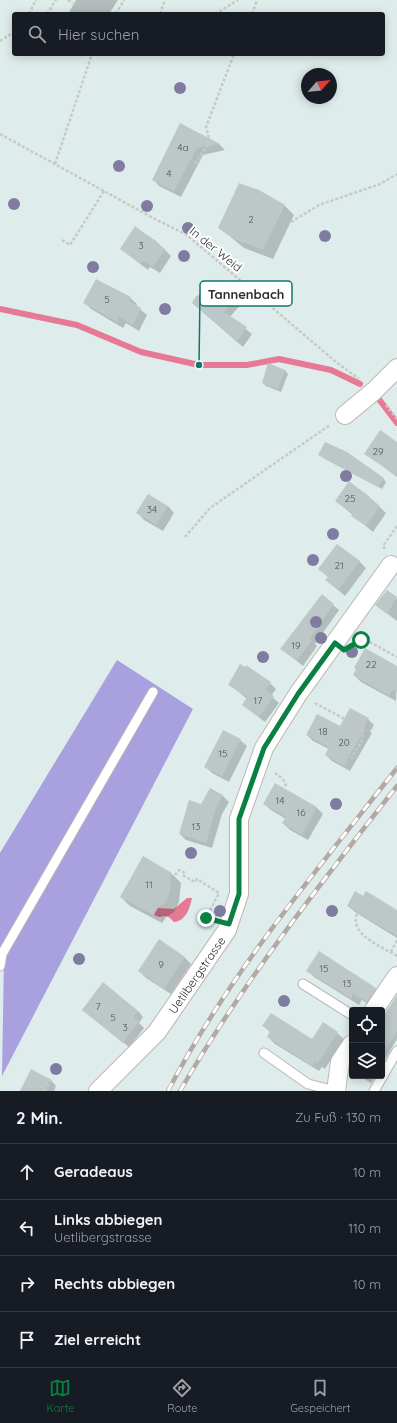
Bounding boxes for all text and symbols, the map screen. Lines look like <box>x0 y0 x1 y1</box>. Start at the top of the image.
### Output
search box <box>12 12 385 56</box>
icon: search <box>26 23 48 45</box>
text: Hier suchen <box>58 25 139 44</box>
north arrow <box>301 68 337 104</box>
house number: 4a <box>177 141 189 154</box>
house number: 4 <box>166 167 172 180</box>
house number: 2 <box>248 213 254 226</box>
street label: In der Weid <box>187 223 245 275</box>
house number: 3 <box>138 239 144 252</box>
callout: Tannenbach <box>200 281 292 306</box>
text: Tannenbach <box>208 286 284 302</box>
house number: 5 <box>104 293 110 306</box>
house number: 29 <box>372 445 384 458</box>
house number: 25 <box>345 492 356 505</box>
house number: 34 <box>147 503 157 516</box>
house number: 21 <box>334 559 344 572</box>
route start <box>352 631 370 649</box>
house number: 19 <box>291 639 301 652</box>
house number: 22 <box>365 658 377 671</box>
house number: 17 <box>254 694 262 707</box>
house number: 18 <box>318 725 328 738</box>
house number: 20 <box>338 736 350 749</box>
house number: 15 <box>218 747 228 760</box>
house number: 14 <box>276 794 284 807</box>
house number: 16 <box>296 806 306 819</box>
house number: 13 <box>192 820 200 833</box>
house number: 11 <box>145 878 153 891</box>
route end <box>197 909 215 927</box>
street label: Uetlibergstrasse <box>165 933 228 1016</box>
house number: 9 <box>158 958 164 971</box>
house number: 15 <box>319 962 329 975</box>
house number: 13 <box>343 977 351 990</box>
house number: 7 <box>95 1000 101 1013</box>
map controls <box>349 1007 385 1079</box>
button: locate <box>349 1007 385 1043</box>
house number: 5 <box>110 1011 116 1024</box>
house number: 3 <box>122 1021 128 1034</box>
button: layers <box>349 1043 385 1079</box>
text: 2 Min. <box>16 1107 63 1128</box>
text: Zu Fuß · 130 m <box>295 1109 381 1125</box>
icon: ahead <box>16 1161 38 1183</box>
text: Geradeaus <box>54 1162 133 1181</box>
text: 10 m <box>353 1164 381 1180</box>
text: Links abbiegen <box>54 1210 162 1229</box>
icon: left <box>16 1217 38 1239</box>
text: 110 m <box>348 1220 381 1236</box>
text: Uetlibergstrasse <box>54 1229 152 1245</box>
icon: right <box>16 1273 38 1295</box>
text: Rechts abbiegen <box>54 1274 175 1293</box>
text: 10 m <box>353 1276 381 1292</box>
icon: arrive <box>16 1329 38 1351</box>
text: Ziel erreicht <box>54 1330 141 1349</box>
tab: Karte <box>46 1377 75 1415</box>
tab: Route <box>167 1377 197 1415</box>
tab: Gespeichert <box>290 1377 351 1415</box>

